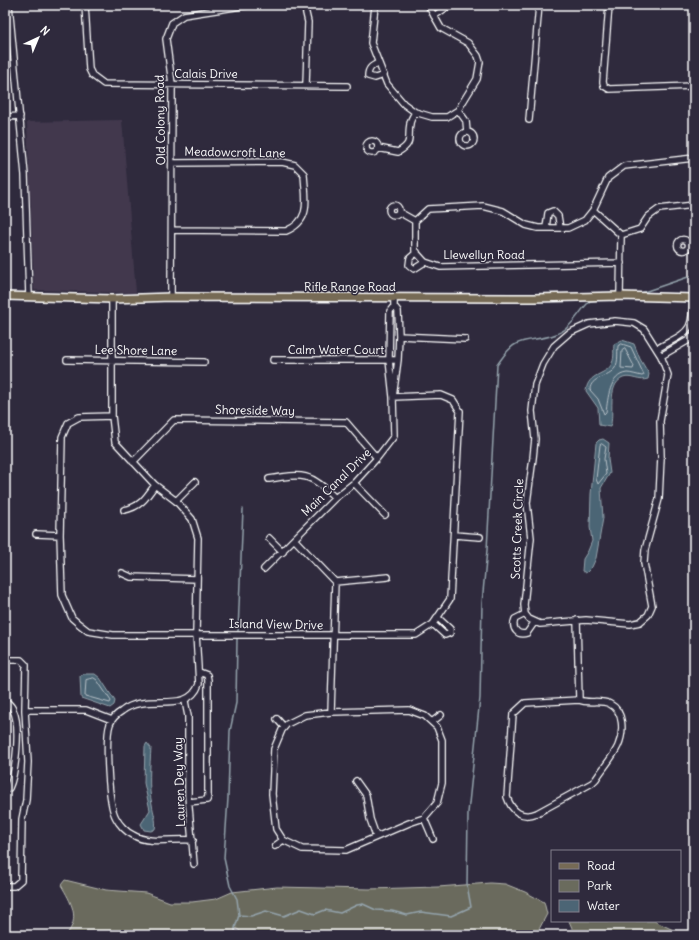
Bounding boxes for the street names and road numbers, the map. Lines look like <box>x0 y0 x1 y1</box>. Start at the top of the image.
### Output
street label: Calais Drive <box>174 66 238 81</box>
street label: Old Colony Road <box>152 75 168 165</box>
street label: Meadowcroft Lane <box>184 144 286 160</box>
street label: Llewellyn Road <box>443 247 525 262</box>
street label: Rifle Range Road <box>304 279 396 294</box>
street label: Lee Shore Lane <box>94 342 178 358</box>
street label: Calm Water Court <box>288 342 384 357</box>
street label: Shoreside Way <box>215 402 295 418</box>
street label: Main Canal Drive <box>298 445 374 519</box>
street label: Scotts Creek Circle <box>508 478 526 580</box>
street label: Island View Drive <box>229 616 323 632</box>
street label: Lauren Dey Way <box>170 737 188 827</box>

